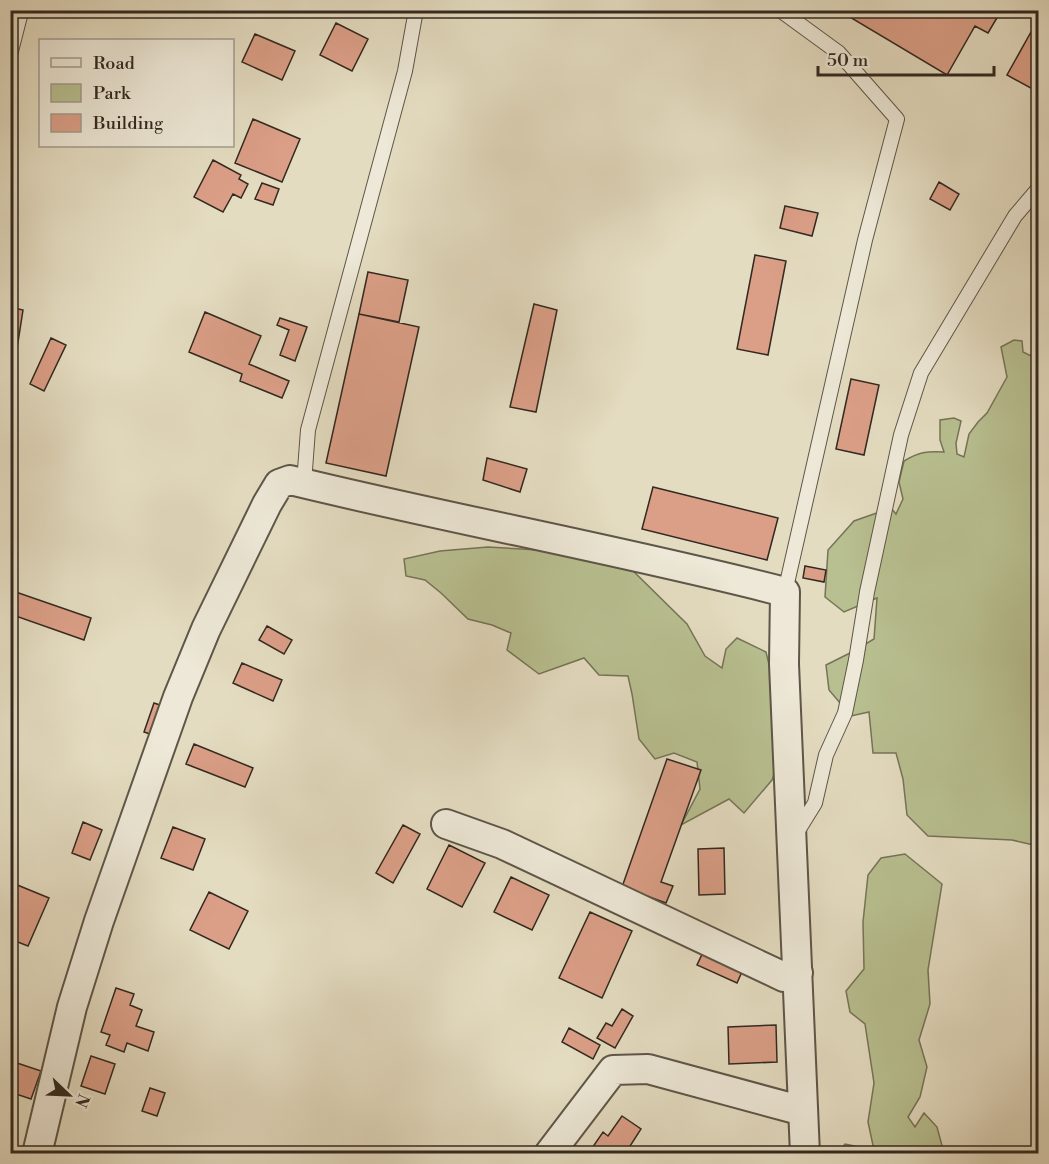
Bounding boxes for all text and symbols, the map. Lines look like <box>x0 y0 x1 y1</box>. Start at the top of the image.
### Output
legend <box>39 39 234 147</box>
scale bar <box>818 39 994 77</box>
text: 50 m <box>827 49 869 72</box>
text: Road <box>93 52 136 75</box>
text: Park <box>93 82 132 105</box>
text: Building <box>92 112 164 135</box>
north arrow <box>39 1065 99 1125</box>
text: N <box>70 1091 94 1111</box>

